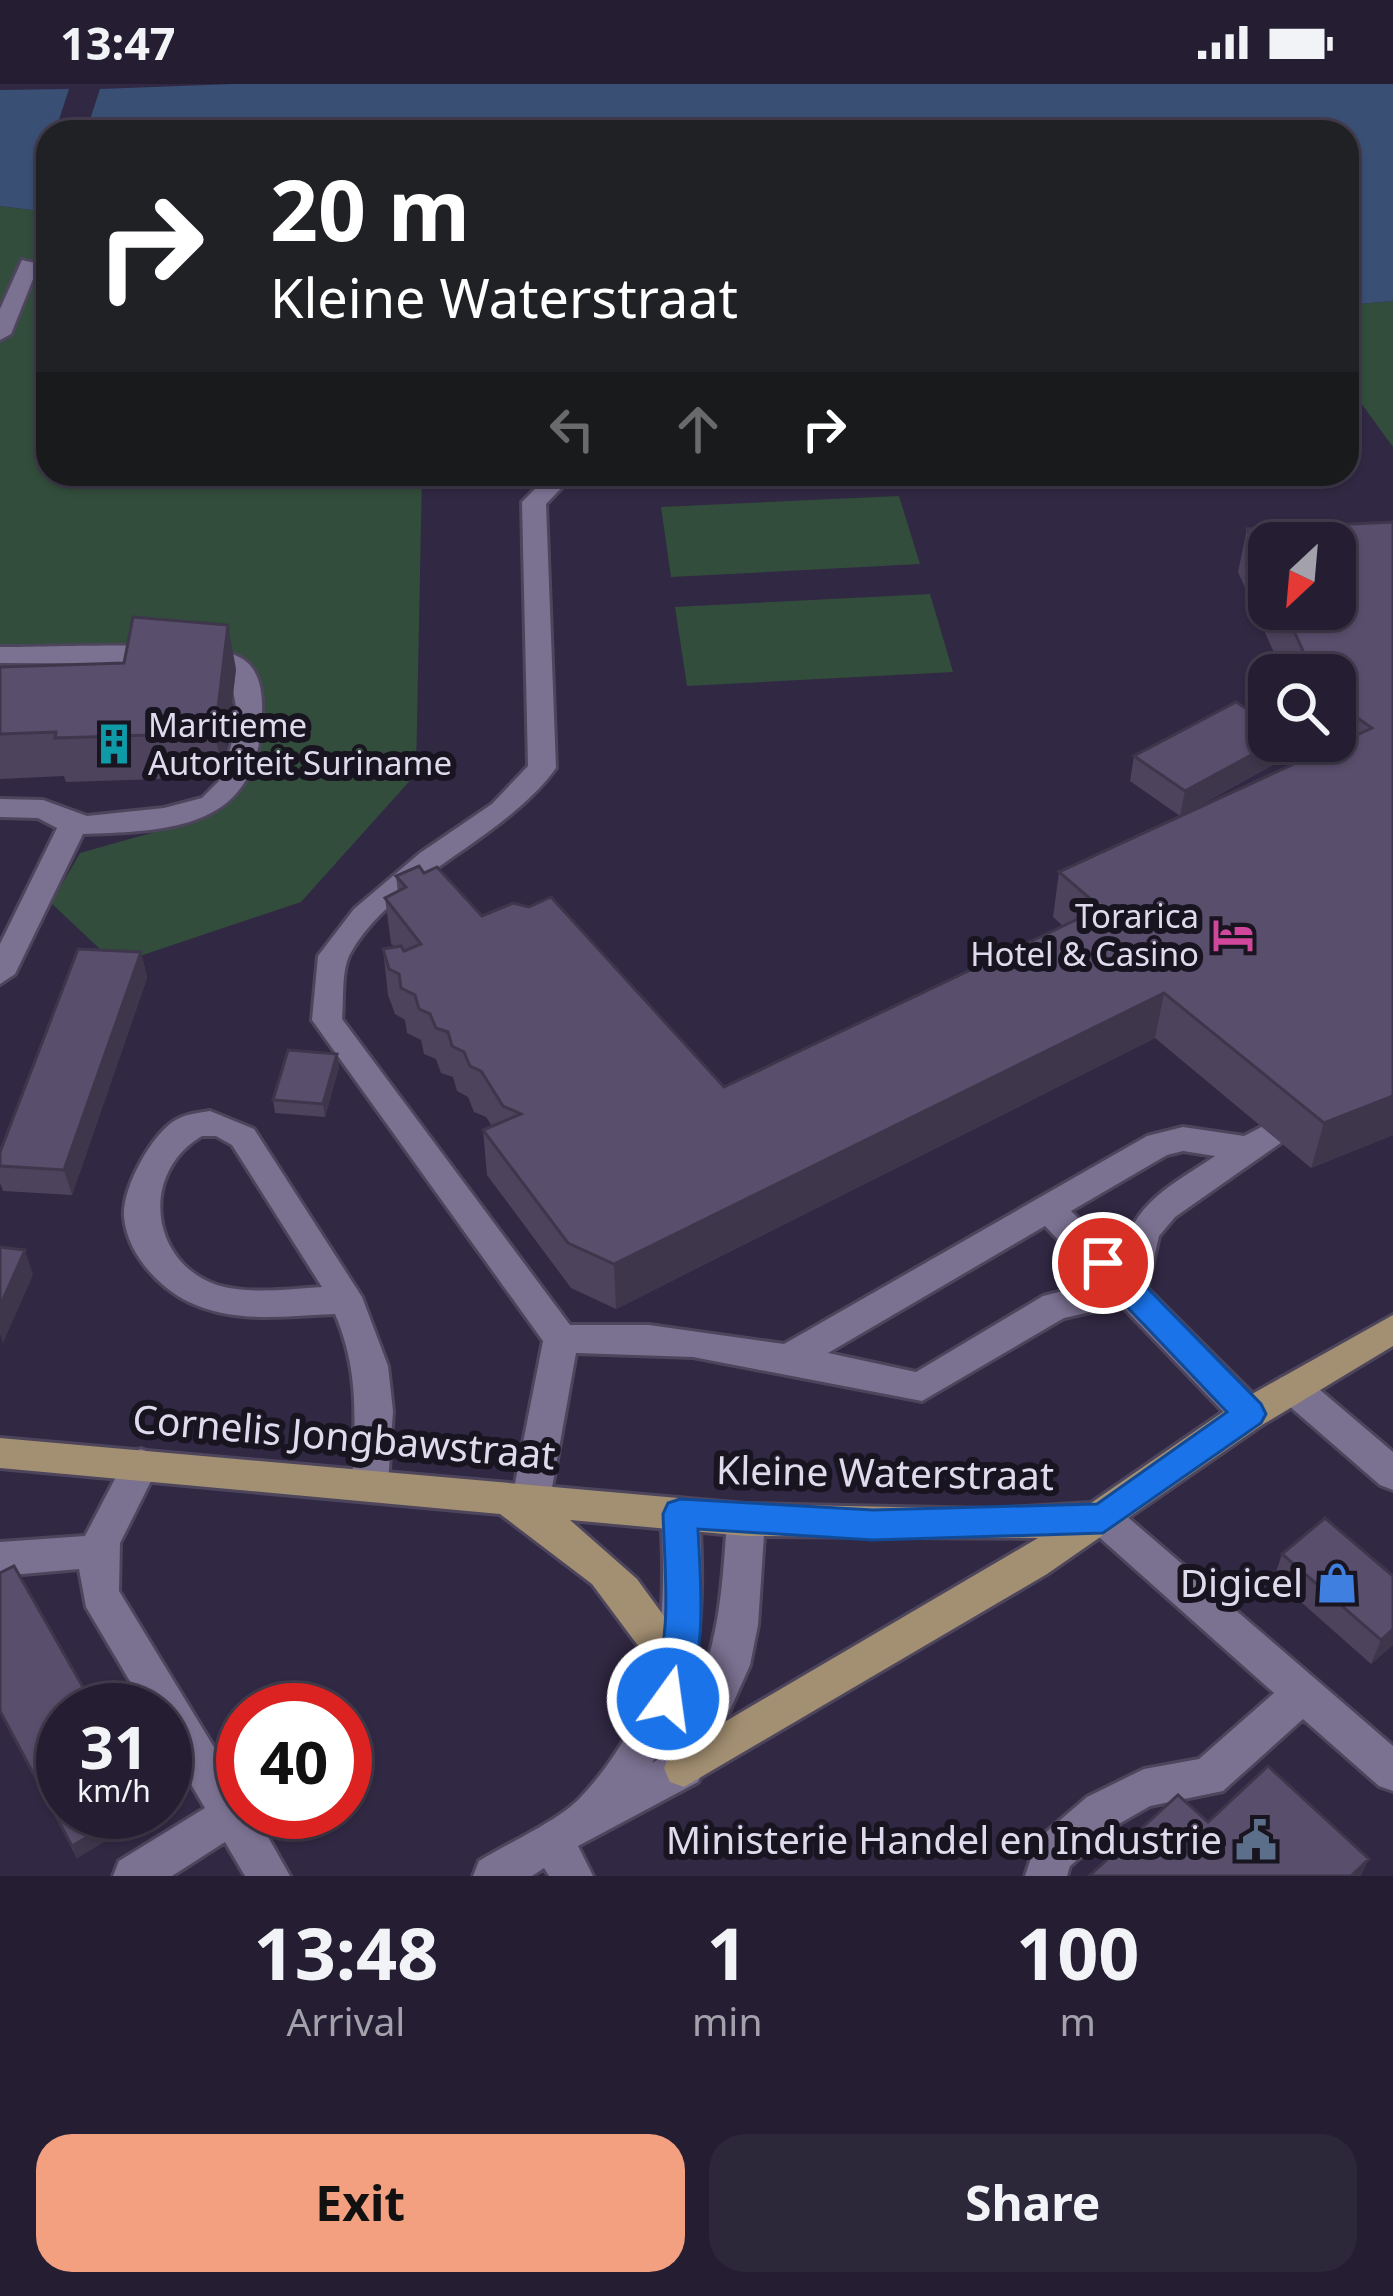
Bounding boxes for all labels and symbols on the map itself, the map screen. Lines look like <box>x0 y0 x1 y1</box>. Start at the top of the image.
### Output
north arrow <box>1248 522 1356 630</box>
place label: Maritieme Autoriteit Suriname <box>148 702 452 785</box>
building icon: Maritieme Autoriteit Suriname <box>91 721 137 767</box>
place label: Torarica Hotel & Casino <box>970 893 1199 976</box>
hotel icon: Torarica Hotel & Casino <box>1210 912 1256 958</box>
pin <box>1052 1212 1154 1314</box>
street label: Cornelis Jongbawstraat <box>131 1391 558 1480</box>
street label: Kleine Waterstraat <box>716 1442 1054 1501</box>
place label: Digicel <box>1180 1555 1303 1608</box>
shop icon: Digicel <box>1314 1560 1360 1606</box>
position arrow <box>605 1636 731 1762</box>
speed limit sign: 40 <box>216 1683 372 1839</box>
place label: Ministerie Handel en Industrie <box>666 1812 1222 1865</box>
public building icon: Ministerie Handel en Industrie <box>1233 1817 1279 1863</box>

